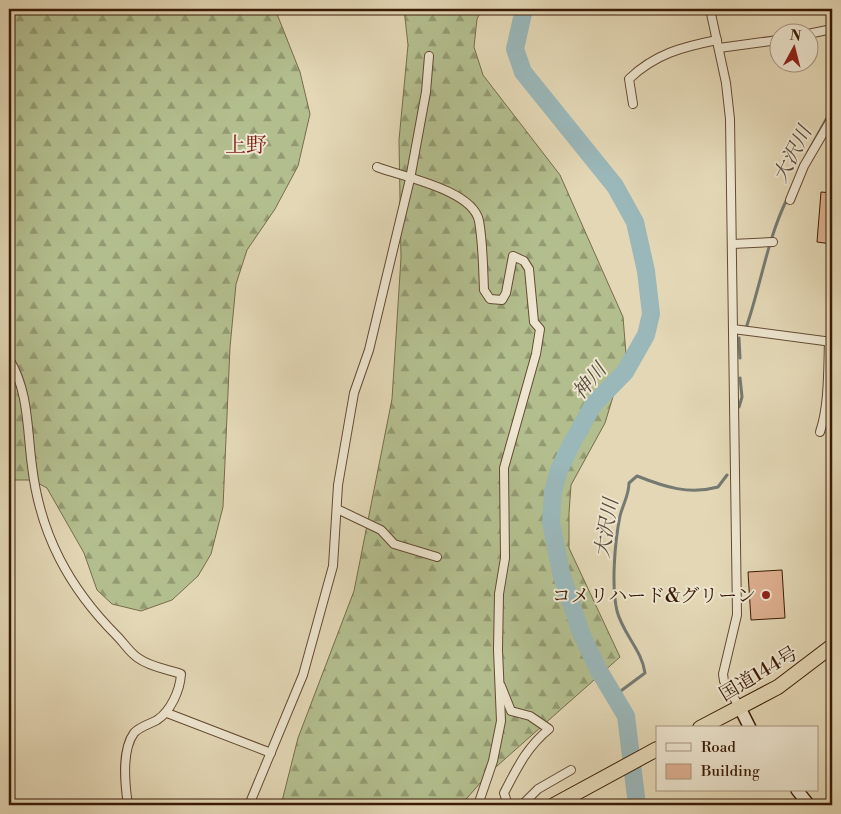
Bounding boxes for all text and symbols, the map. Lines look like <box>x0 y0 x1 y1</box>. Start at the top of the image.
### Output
north arrow <box>768 22 818 72</box>
text: N <box>789 26 802 46</box>
water label: 大沢川 <box>769 120 819 187</box>
district label: 上野 <box>225 133 267 159</box>
water label: 神川 <box>568 357 614 405</box>
water label: 大沢川 <box>590 495 625 560</box>
place label: コメリハード&グリーン <box>552 584 756 608</box>
marker: コメリハード&グリーン <box>760 589 772 601</box>
street label: 国道144号 <box>715 641 802 707</box>
legend <box>656 726 818 792</box>
text: Road <box>701 738 736 757</box>
text: Building <box>700 762 760 781</box>

